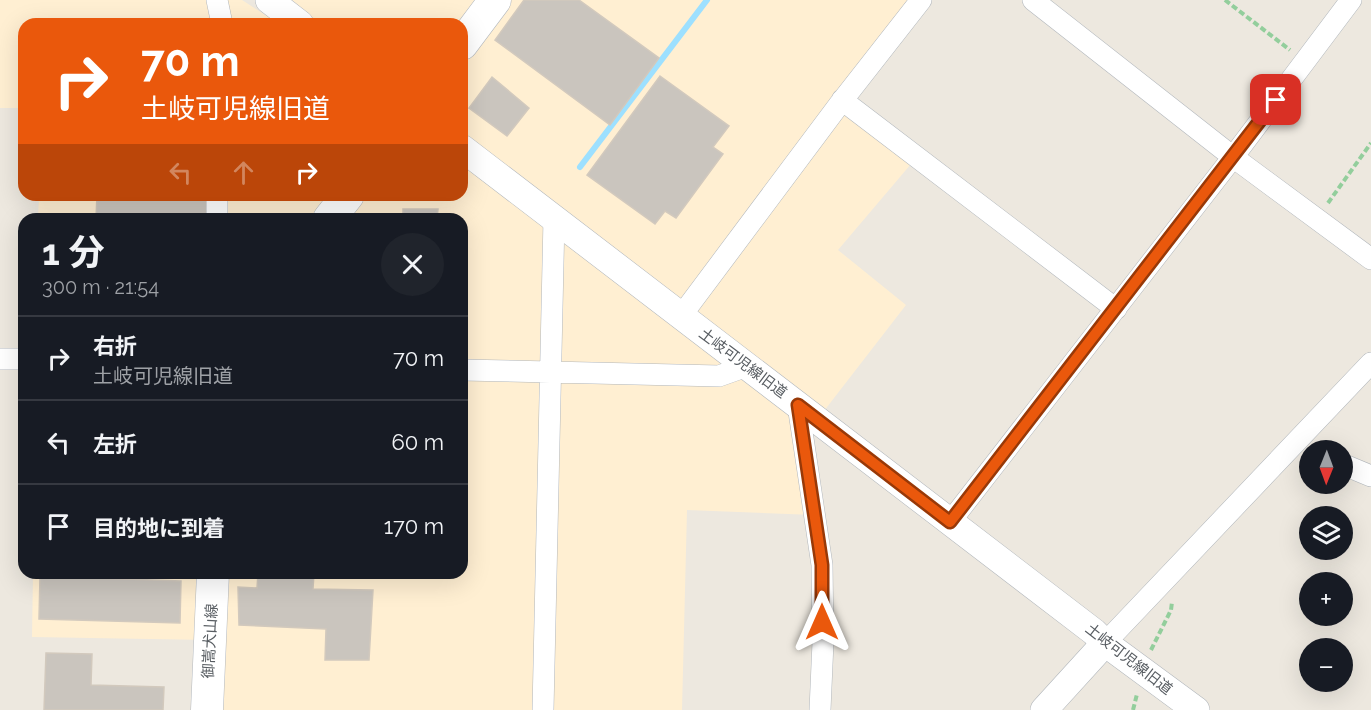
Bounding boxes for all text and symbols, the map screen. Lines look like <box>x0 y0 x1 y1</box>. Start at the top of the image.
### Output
text: 70 m <box>141 37 240 86</box>
icon: right <box>42 42 120 120</box>
pin <box>1250 74 1301 125</box>
icon: arrive <box>1259 83 1292 116</box>
text: 土岐可児線旧道 <box>141 93 330 124</box>
icon: left <box>164 156 197 189</box>
icon: ahead <box>227 156 260 189</box>
icon: right <box>290 156 323 189</box>
text: 1 分 <box>42 231 104 273</box>
button: close <box>381 233 444 296</box>
text: 300 m · 21:54 <box>42 275 159 299</box>
street label: 土岐可児線旧道 <box>696 324 790 402</box>
text: 右折 <box>93 333 137 359</box>
icon: right <box>42 342 75 375</box>
text: 70 m <box>393 345 444 371</box>
text: 土岐可児線旧道 <box>93 364 233 388</box>
icon: left <box>42 426 75 459</box>
text: 60 m <box>391 429 444 455</box>
text: 左折 <box>93 431 137 457</box>
north arrow <box>1299 440 1353 494</box>
map controls <box>1299 440 1353 692</box>
button: layers <box>1299 506 1353 560</box>
icon: arrive <box>42 510 75 543</box>
text: 170 m <box>384 513 444 539</box>
text: 目的地に到着 <box>93 515 225 541</box>
button: + <box>1299 572 1353 626</box>
position arrow <box>790 590 854 654</box>
street label: 御嵩犬山線 <box>199 603 221 679</box>
street label: 土岐可児線旧道 <box>1082 620 1176 698</box>
button: − <box>1299 638 1353 692</box>

